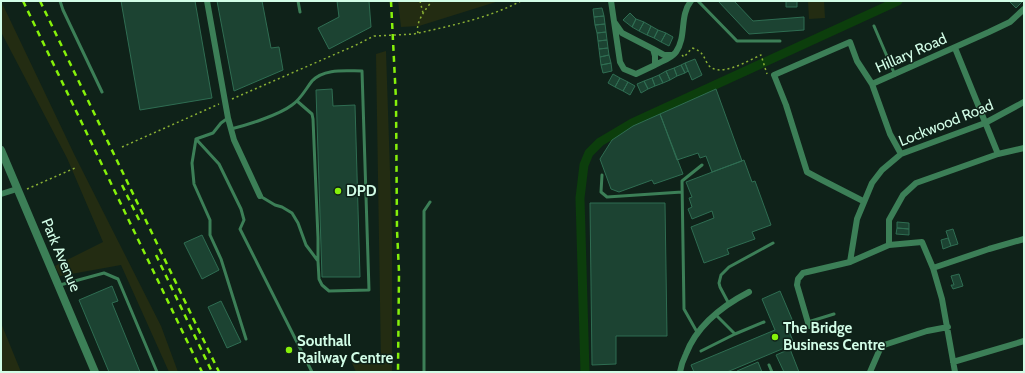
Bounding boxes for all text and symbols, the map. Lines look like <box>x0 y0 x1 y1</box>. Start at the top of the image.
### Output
street label: Hillary Road <box>873 29 949 77</box>
street label: Lockwood Road <box>896 96 996 150</box>
place label: DPD <box>346 182 377 200</box>
marker: DPD <box>333 186 343 196</box>
street label: Park Avenue <box>37 216 85 295</box>
place label: The Bridge Business Centre <box>783 319 885 354</box>
place label: Southall Railway Centre <box>297 332 394 367</box>
marker: The Bridge Business Centre <box>770 332 780 342</box>
marker: Southall Railway Centre <box>284 345 294 355</box>

